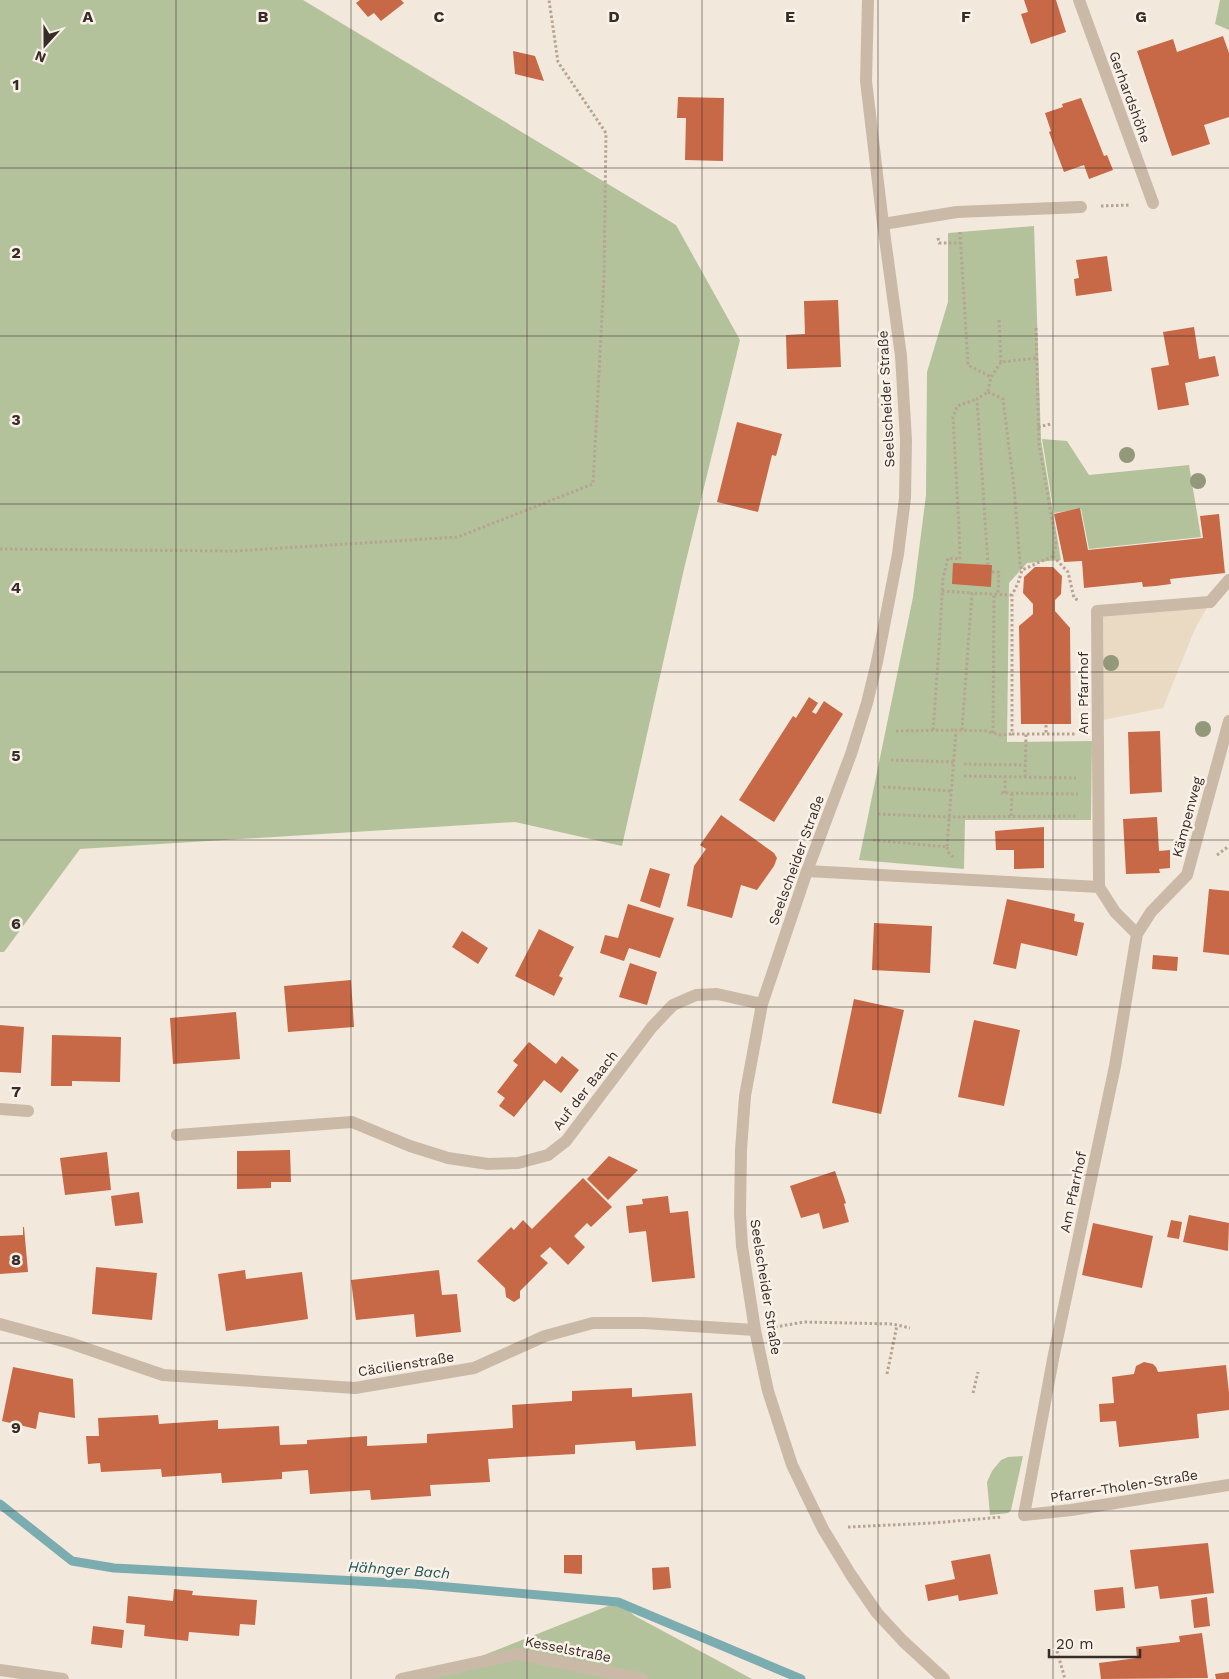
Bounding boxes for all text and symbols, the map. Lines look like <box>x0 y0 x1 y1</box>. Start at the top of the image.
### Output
text: A <box>83 7 94 26</box>
text: B <box>258 7 269 26</box>
text: C <box>434 7 445 26</box>
text: D <box>608 7 620 26</box>
text: E <box>785 7 795 26</box>
text: F <box>961 7 971 26</box>
text: G <box>1135 7 1147 26</box>
north arrow <box>20 20 70 70</box>
text: N <box>33 48 48 66</box>
street label: Gerhardshöhe <box>1106 49 1154 145</box>
text: 1 <box>13 75 19 94</box>
text: 2 <box>11 243 21 262</box>
street label: Seelscheider Straße <box>874 330 898 468</box>
text: 3 <box>11 410 21 429</box>
text: 4 <box>11 578 21 597</box>
street label: Am Pfarrhof <box>1075 651 1091 734</box>
text: 5 <box>11 746 21 765</box>
street label: Kämpenweg <box>1169 774 1206 859</box>
street label: Seelscheider Straße <box>765 793 827 927</box>
text: 6 <box>11 914 21 933</box>
street label: Auf der Baach <box>549 1047 621 1133</box>
text: 7 <box>11 1082 21 1101</box>
street label: Am Pfarrhof <box>1057 1149 1090 1234</box>
street label: Seelscheider Straße <box>747 1218 785 1356</box>
text: 8 <box>11 1250 21 1269</box>
street label: Cäcilienstraße <box>357 1348 455 1380</box>
text: 9 <box>11 1418 21 1437</box>
street label: Pfarrer-Tholen-Straße <box>1049 1466 1199 1506</box>
water label: Hähnger Bach <box>347 1557 451 1583</box>
scale bar <box>1049 1626 1140 1658</box>
street label: Kesselstraße <box>524 1633 612 1665</box>
text: 20 m <box>1056 1635 1094 1653</box>

